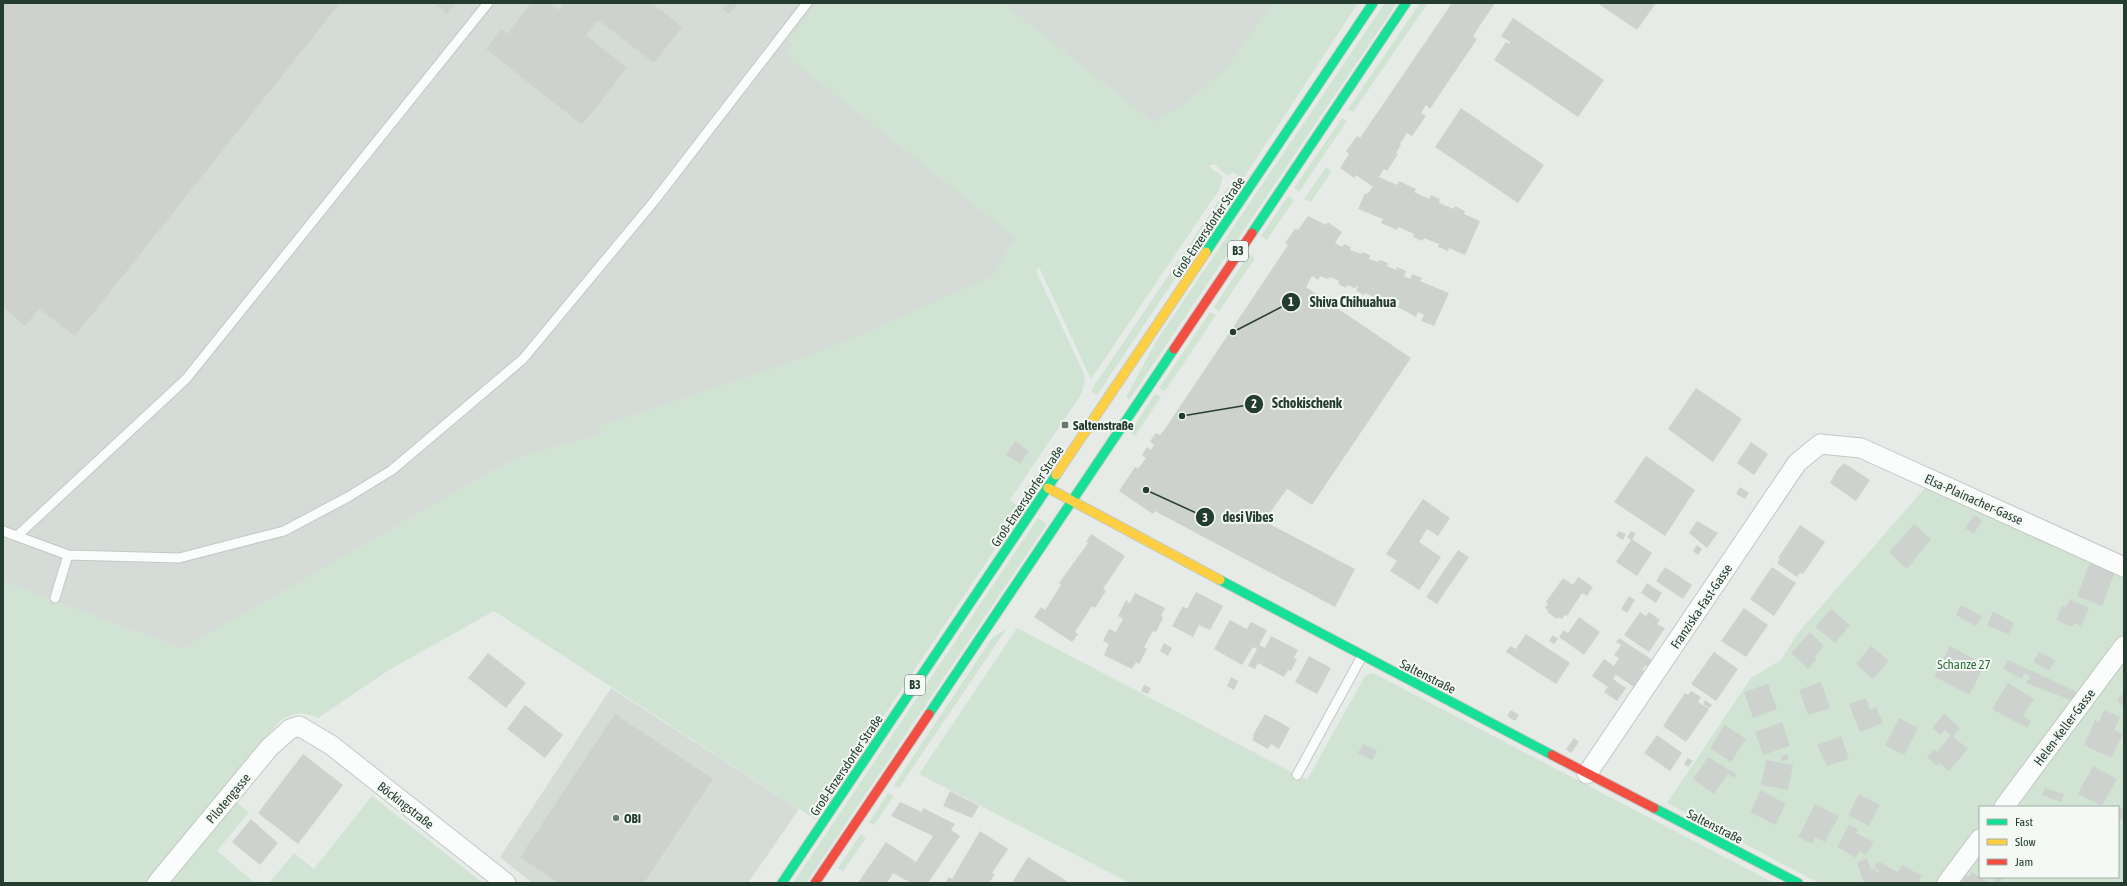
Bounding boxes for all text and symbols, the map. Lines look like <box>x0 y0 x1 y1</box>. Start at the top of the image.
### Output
street label: Groß-Enzersdorfer Straße <box>1169 174 1248 281</box>
road number: B3 <box>1228 241 1248 261</box>
callout: Shiva Chihuahua <box>1281 289 1404 315</box>
text: Shiva Chihuahua <box>1310 294 1397 310</box>
text: 1 <box>1288 295 1294 309</box>
callout: Schokischenk <box>1244 391 1350 417</box>
text: Schokischenk <box>1272 395 1343 411</box>
text: 2 <box>1251 397 1257 411</box>
place label: Saltenstraße <box>1073 418 1134 433</box>
marker: Saltenstraße <box>1060 420 1070 430</box>
street label: Groß-Enzersdorfer Straße <box>988 443 1067 550</box>
street label: Elsa-Plainacher-Gasse <box>1922 471 2025 528</box>
callout: desi Vibes <box>1195 504 1282 530</box>
text: desi Vibes <box>1222 509 1274 525</box>
text: 3 <box>1202 511 1208 525</box>
street label: Franziska-Fast-Gasse <box>1668 561 1735 651</box>
street label: Saltenstraße <box>1397 656 1458 697</box>
park label: Schanze 27 <box>1937 657 1991 672</box>
road number: B3 <box>905 675 925 695</box>
street label: Helen-Keller-Gasse <box>2031 686 2098 769</box>
street label: Groß-Enzersdorfer Straße <box>807 712 886 819</box>
street label: Pilotengasse <box>203 770 254 826</box>
street label: Böckingstraße <box>375 779 437 832</box>
street label: Saltenstraße <box>1684 806 1745 847</box>
legend <box>1979 806 2119 878</box>
place label: OBI <box>624 811 641 826</box>
marker: OBI <box>611 813 621 823</box>
text: Fast <box>2015 815 2033 829</box>
text: Slow <box>2015 835 2036 849</box>
text: Jam <box>2015 855 2033 869</box>

